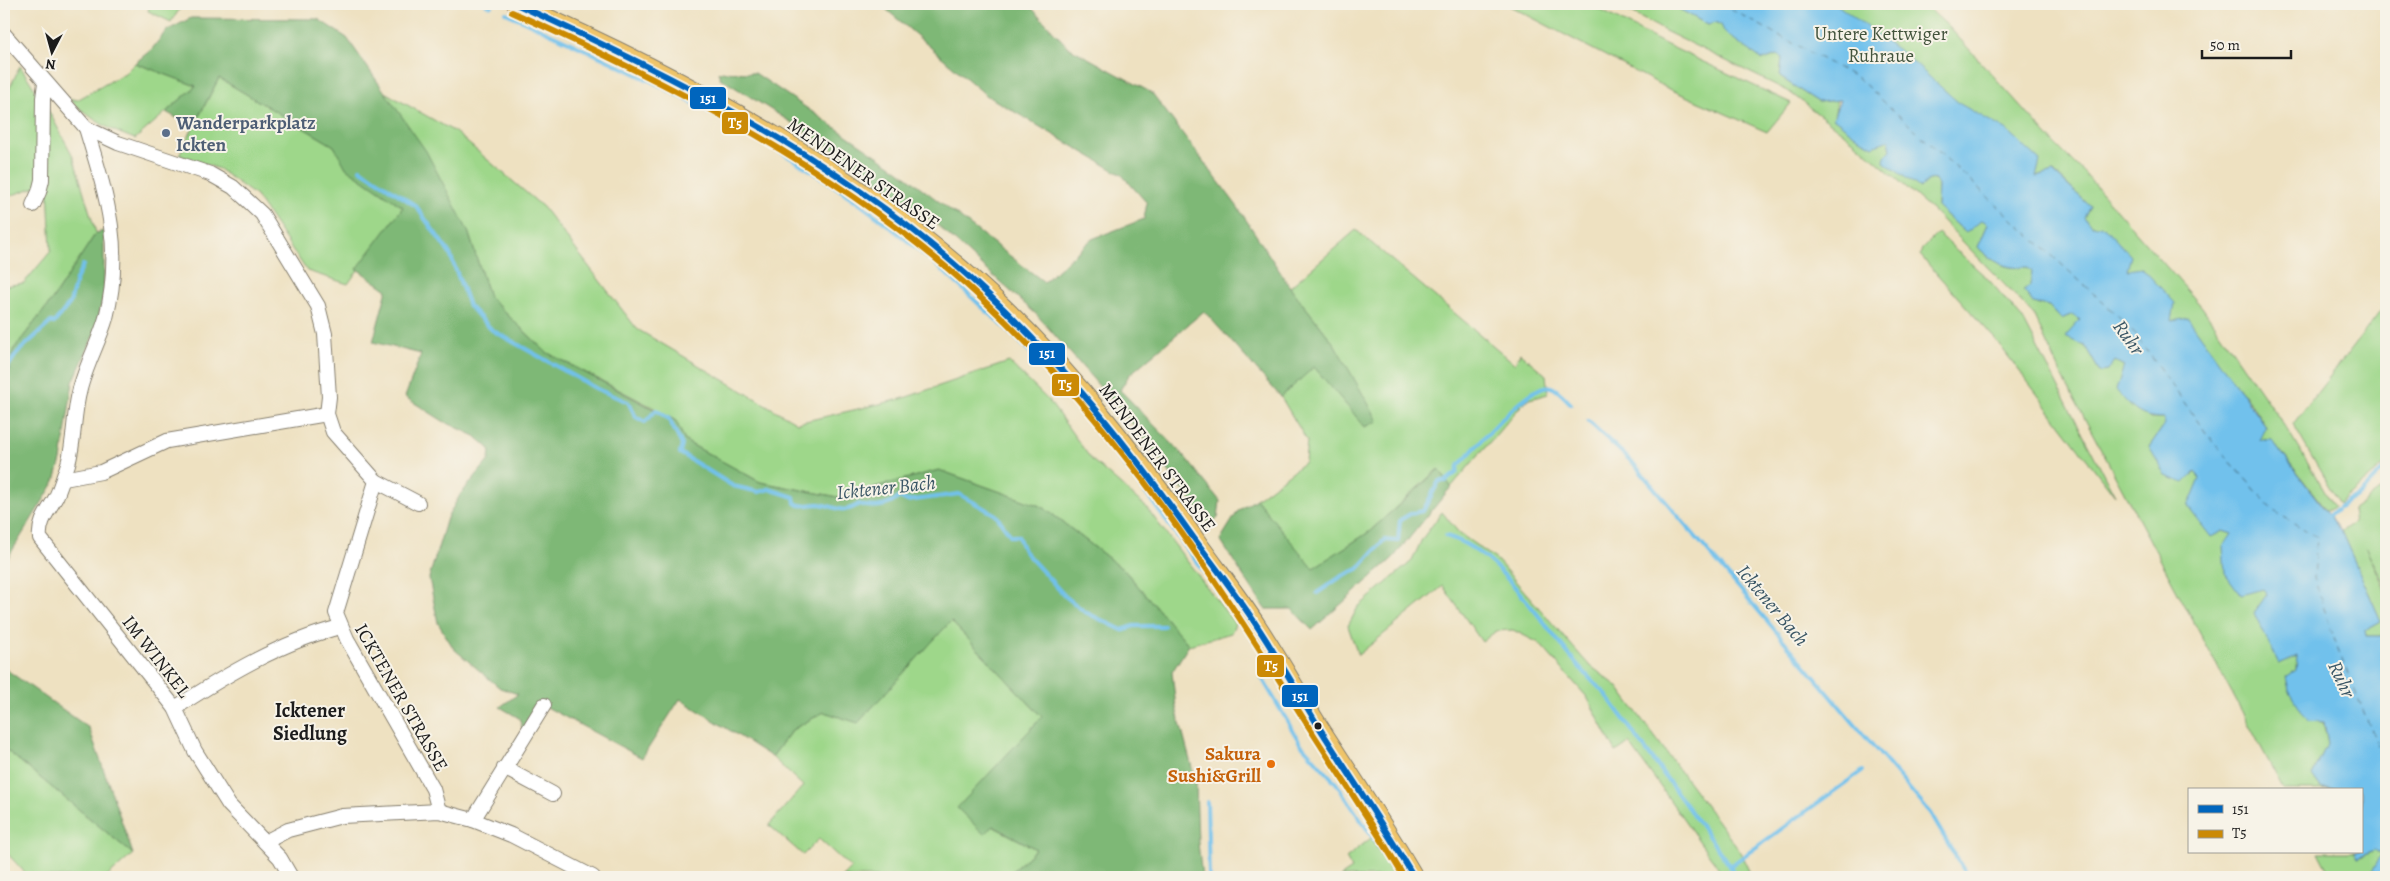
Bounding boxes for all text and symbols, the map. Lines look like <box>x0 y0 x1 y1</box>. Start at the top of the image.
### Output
park label: Untere Kettwiger Ruhraue <box>1814 21 1948 69</box>
north arrow <box>28 28 78 78</box>
scale bar <box>2202 28 2291 60</box>
text: 50 m <box>2210 35 2240 55</box>
text: N <box>45 54 57 74</box>
line badge: 151 <box>689 86 727 110</box>
text: 151 <box>700 89 716 108</box>
place label: Wanderparkplatz Ickten <box>175 110 316 158</box>
line badge: T5 <box>721 111 749 135</box>
street label: MENDENER STRASSE <box>782 111 945 236</box>
text: T5 <box>728 114 742 133</box>
marker: Wanderparkplatz Ickten <box>160 127 172 139</box>
water label: Ruhr <box>2107 314 2151 361</box>
line badge: 151 <box>1028 342 1066 366</box>
text: 151 <box>1039 344 1055 363</box>
line badge: T5 <box>1051 373 1080 397</box>
text: T5 <box>1058 376 1072 395</box>
street label: MENDENER STRASSE <box>1093 378 1222 537</box>
water label: Icktener Bach <box>835 469 937 506</box>
water label: Icktener Bach <box>1730 559 1815 652</box>
street label: IM WINKEL <box>116 610 197 703</box>
street label: ICKTENER STRASSE <box>348 619 454 776</box>
line badge: T5 <box>1256 654 1285 678</box>
water label: Ruhr <box>2321 656 2362 703</box>
text: T5 <box>1264 657 1278 676</box>
line badge: 151 <box>1281 684 1319 708</box>
text: 151 <box>1292 687 1308 706</box>
district label: Icktener Siedlung <box>273 697 348 747</box>
unlabelled marker <box>1313 721 1323 731</box>
place label: Sakura Sushi&Grill <box>1168 741 1262 789</box>
marker: Sakura Sushi&Grill <box>1265 758 1277 770</box>
legend <box>2188 788 2362 854</box>
text: 151 <box>2232 799 2249 819</box>
text: T5 <box>2232 823 2247 843</box>

